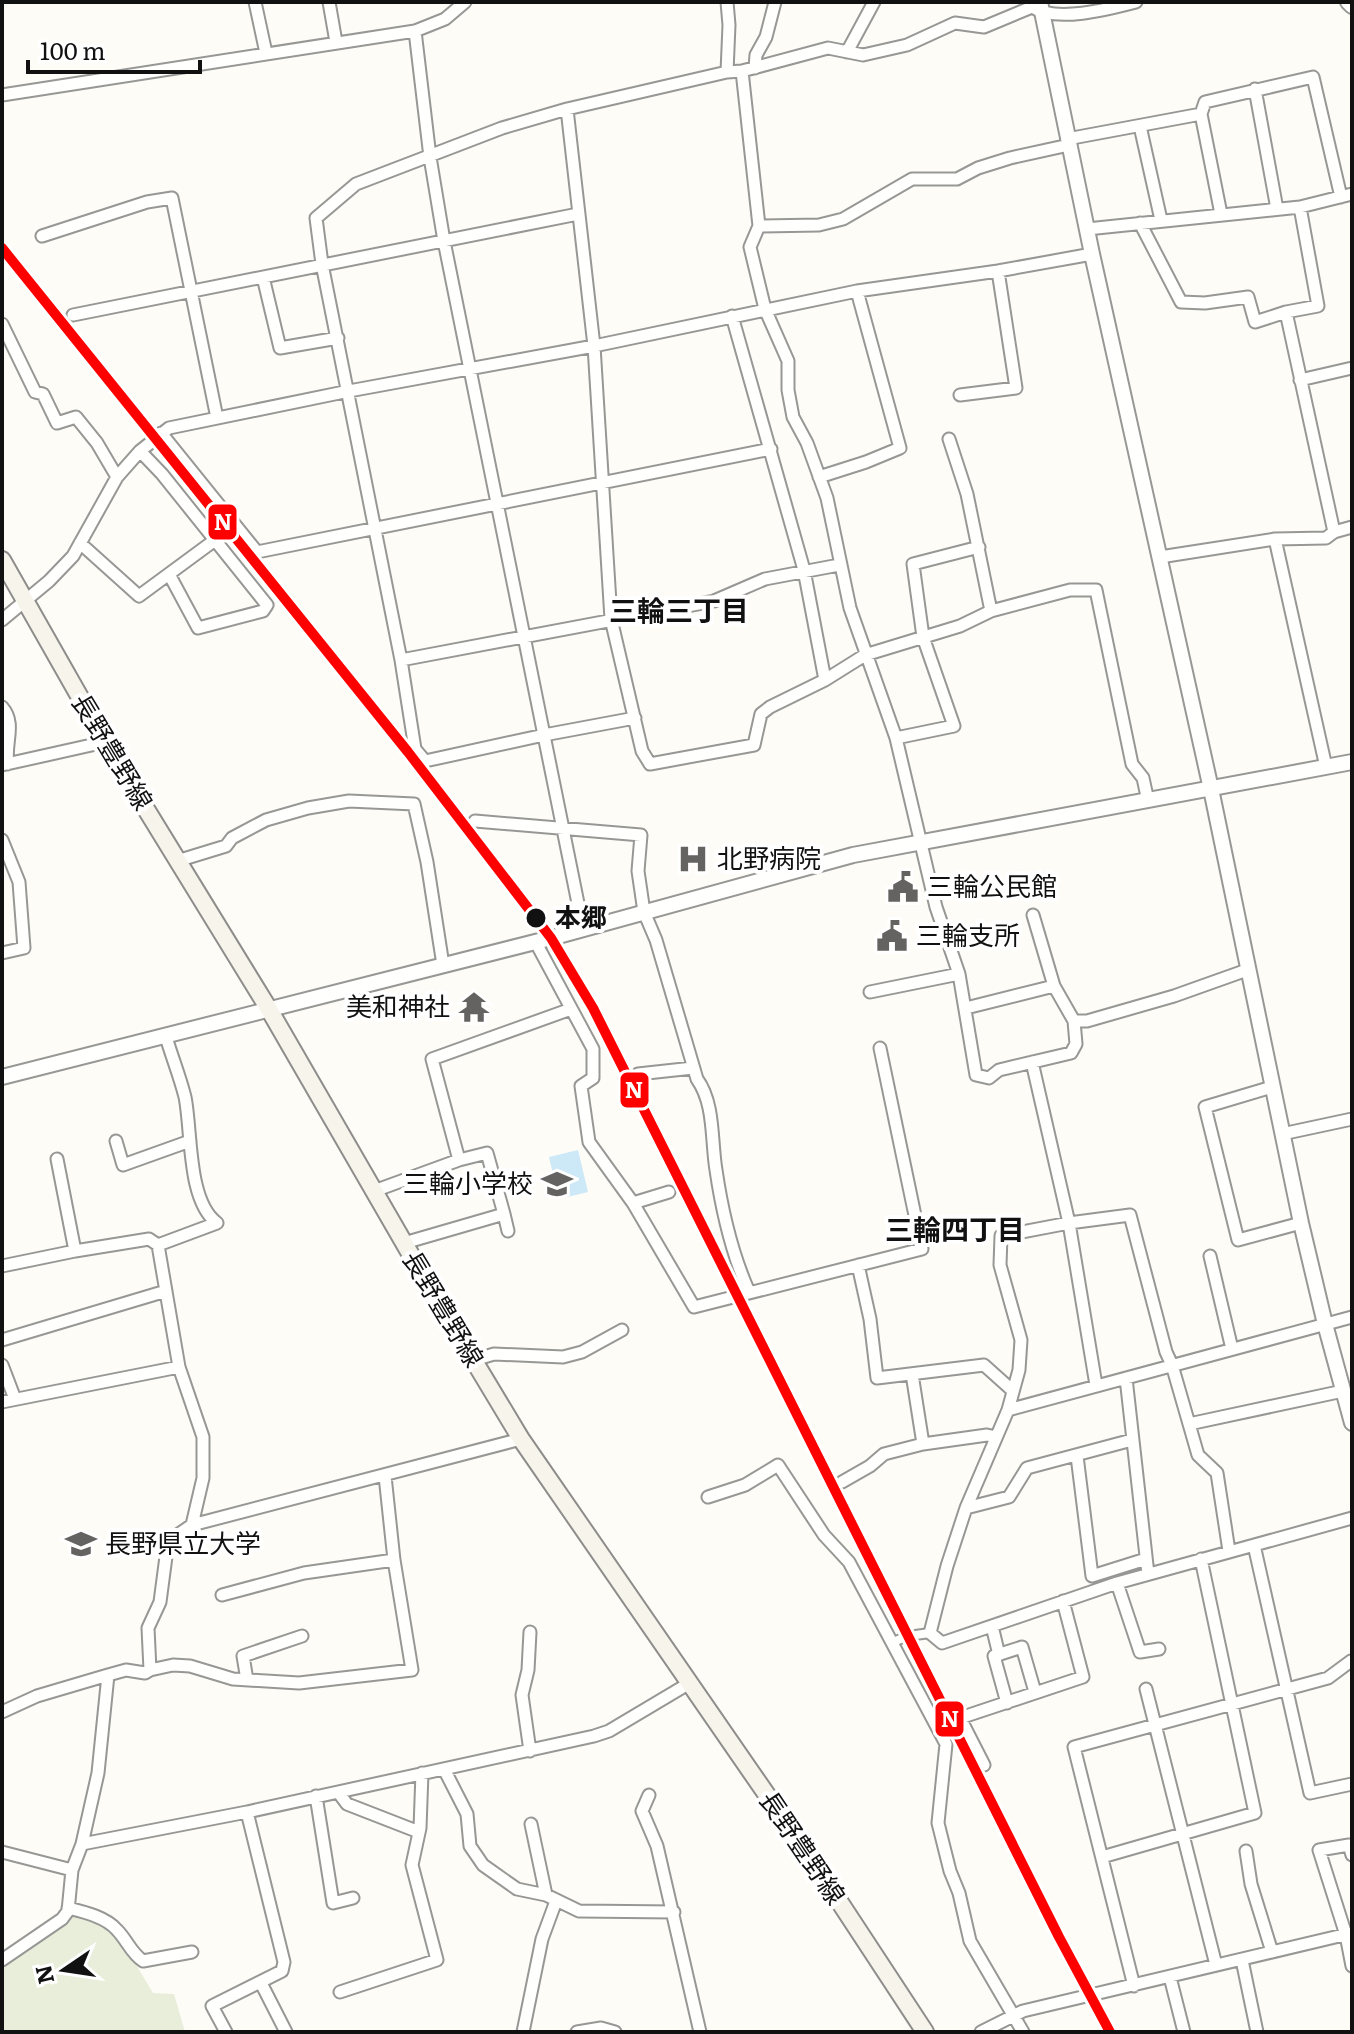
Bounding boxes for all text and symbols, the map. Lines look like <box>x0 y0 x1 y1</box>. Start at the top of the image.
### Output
scale bar <box>28 24 200 74</box>
text: 100 m <box>40 32 106 67</box>
line badge: N <box>207 503 238 541</box>
text: N <box>214 504 232 537</box>
district label: 三輪三丁目 <box>609 588 749 630</box>
street label: 長野豊野線 <box>64 685 164 816</box>
place label: 北野病院 <box>717 837 821 876</box>
hospital icon: 北野病院 <box>676 842 710 876</box>
place label: 三輪公民館 <box>927 865 1057 904</box>
public building icon: 三輪公民館 <box>886 870 920 904</box>
place label: 本郷 <box>555 896 607 935</box>
marker: 本郷 <box>524 906 548 930</box>
place label: 三輪支所 <box>916 914 1020 953</box>
public building icon: 三輪支所 <box>875 919 909 953</box>
place label: 美和神社 <box>346 985 450 1024</box>
temple icon: 美和神社 <box>457 990 491 1024</box>
line badge: N <box>619 1071 650 1109</box>
text: N <box>625 1072 643 1105</box>
place label: 三輪小学校 <box>403 1162 533 1201</box>
school or university icon: 三輪小学校 <box>540 1167 574 1201</box>
district label: 三輪四丁目 <box>885 1207 1025 1249</box>
street label: 長野豊野線 <box>395 1242 495 1373</box>
place label: 長野県立大学 <box>105 1522 261 1561</box>
school or university icon: 長野県立大学 <box>64 1527 98 1561</box>
line badge: N <box>934 1700 965 1738</box>
text: N <box>941 1701 959 1734</box>
street label: 長野豊野線 <box>752 1782 857 1911</box>
north arrow <box>24 1930 104 2010</box>
text: N <box>25 1962 61 1988</box>

